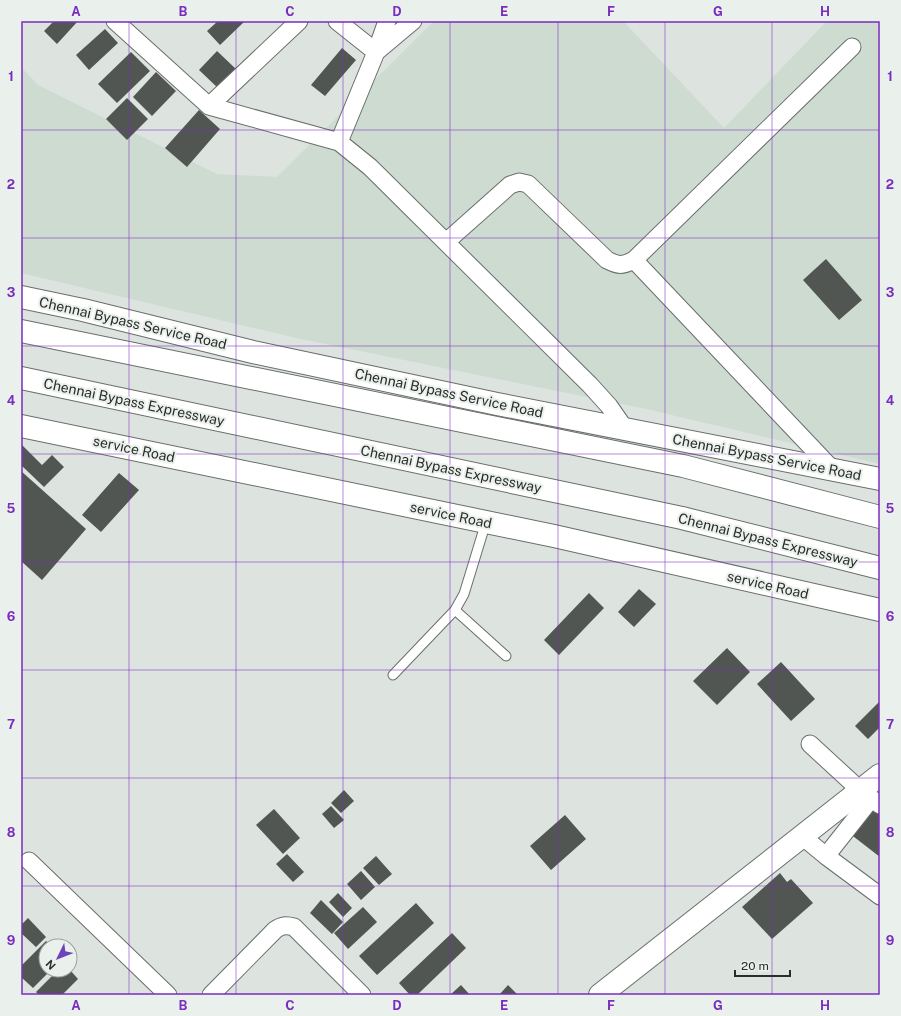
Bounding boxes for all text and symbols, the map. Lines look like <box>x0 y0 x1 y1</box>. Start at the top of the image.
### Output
text: A <box>71 4 81 19</box>
text: B <box>179 4 188 19</box>
text: C <box>285 4 295 19</box>
text: D <box>392 4 402 19</box>
text: E <box>500 4 508 19</box>
text: F <box>607 4 615 19</box>
text: G <box>713 4 723 19</box>
text: H <box>820 4 830 19</box>
text: 1 <box>8 69 14 84</box>
text: 1 <box>887 69 893 84</box>
text: 2 <box>7 177 15 192</box>
text: 2 <box>886 177 894 192</box>
text: 3 <box>7 285 16 300</box>
text: 3 <box>886 285 895 300</box>
street label: Chennai Bypass Service Road <box>38 294 228 352</box>
street label: Chennai Bypass Service Road <box>353 365 545 421</box>
street label: Chennai Bypass Expressway <box>42 375 226 429</box>
text: 4 <box>7 393 16 408</box>
text: 4 <box>886 393 895 408</box>
street label: Chennai Bypass Service Road <box>671 431 863 483</box>
street label: service Road <box>92 433 176 465</box>
street label: Chennai Bypass Expressway <box>359 442 543 496</box>
street label: service Road <box>409 499 493 531</box>
text: 5 <box>7 501 16 516</box>
text: 5 <box>886 501 895 516</box>
street label: Chennai Bypass Expressway <box>677 510 860 570</box>
street label: service Road <box>726 568 810 602</box>
text: 6 <box>7 609 16 624</box>
text: 6 <box>886 609 895 624</box>
text: 7 <box>7 717 15 732</box>
text: 7 <box>886 717 894 732</box>
text: 8 <box>7 825 16 840</box>
text: 8 <box>886 825 895 840</box>
text: 9 <box>7 933 15 948</box>
text: 9 <box>886 933 894 948</box>
north arrow <box>38 938 78 978</box>
scale bar <box>735 952 790 978</box>
text: N <box>43 958 58 972</box>
text: 20 m <box>741 959 769 973</box>
text: A <box>71 998 81 1013</box>
text: B <box>179 998 188 1013</box>
text: C <box>285 998 295 1013</box>
text: D <box>392 998 402 1013</box>
text: E <box>500 998 508 1013</box>
text: F <box>607 998 615 1013</box>
text: G <box>713 998 723 1013</box>
text: H <box>820 998 830 1013</box>

